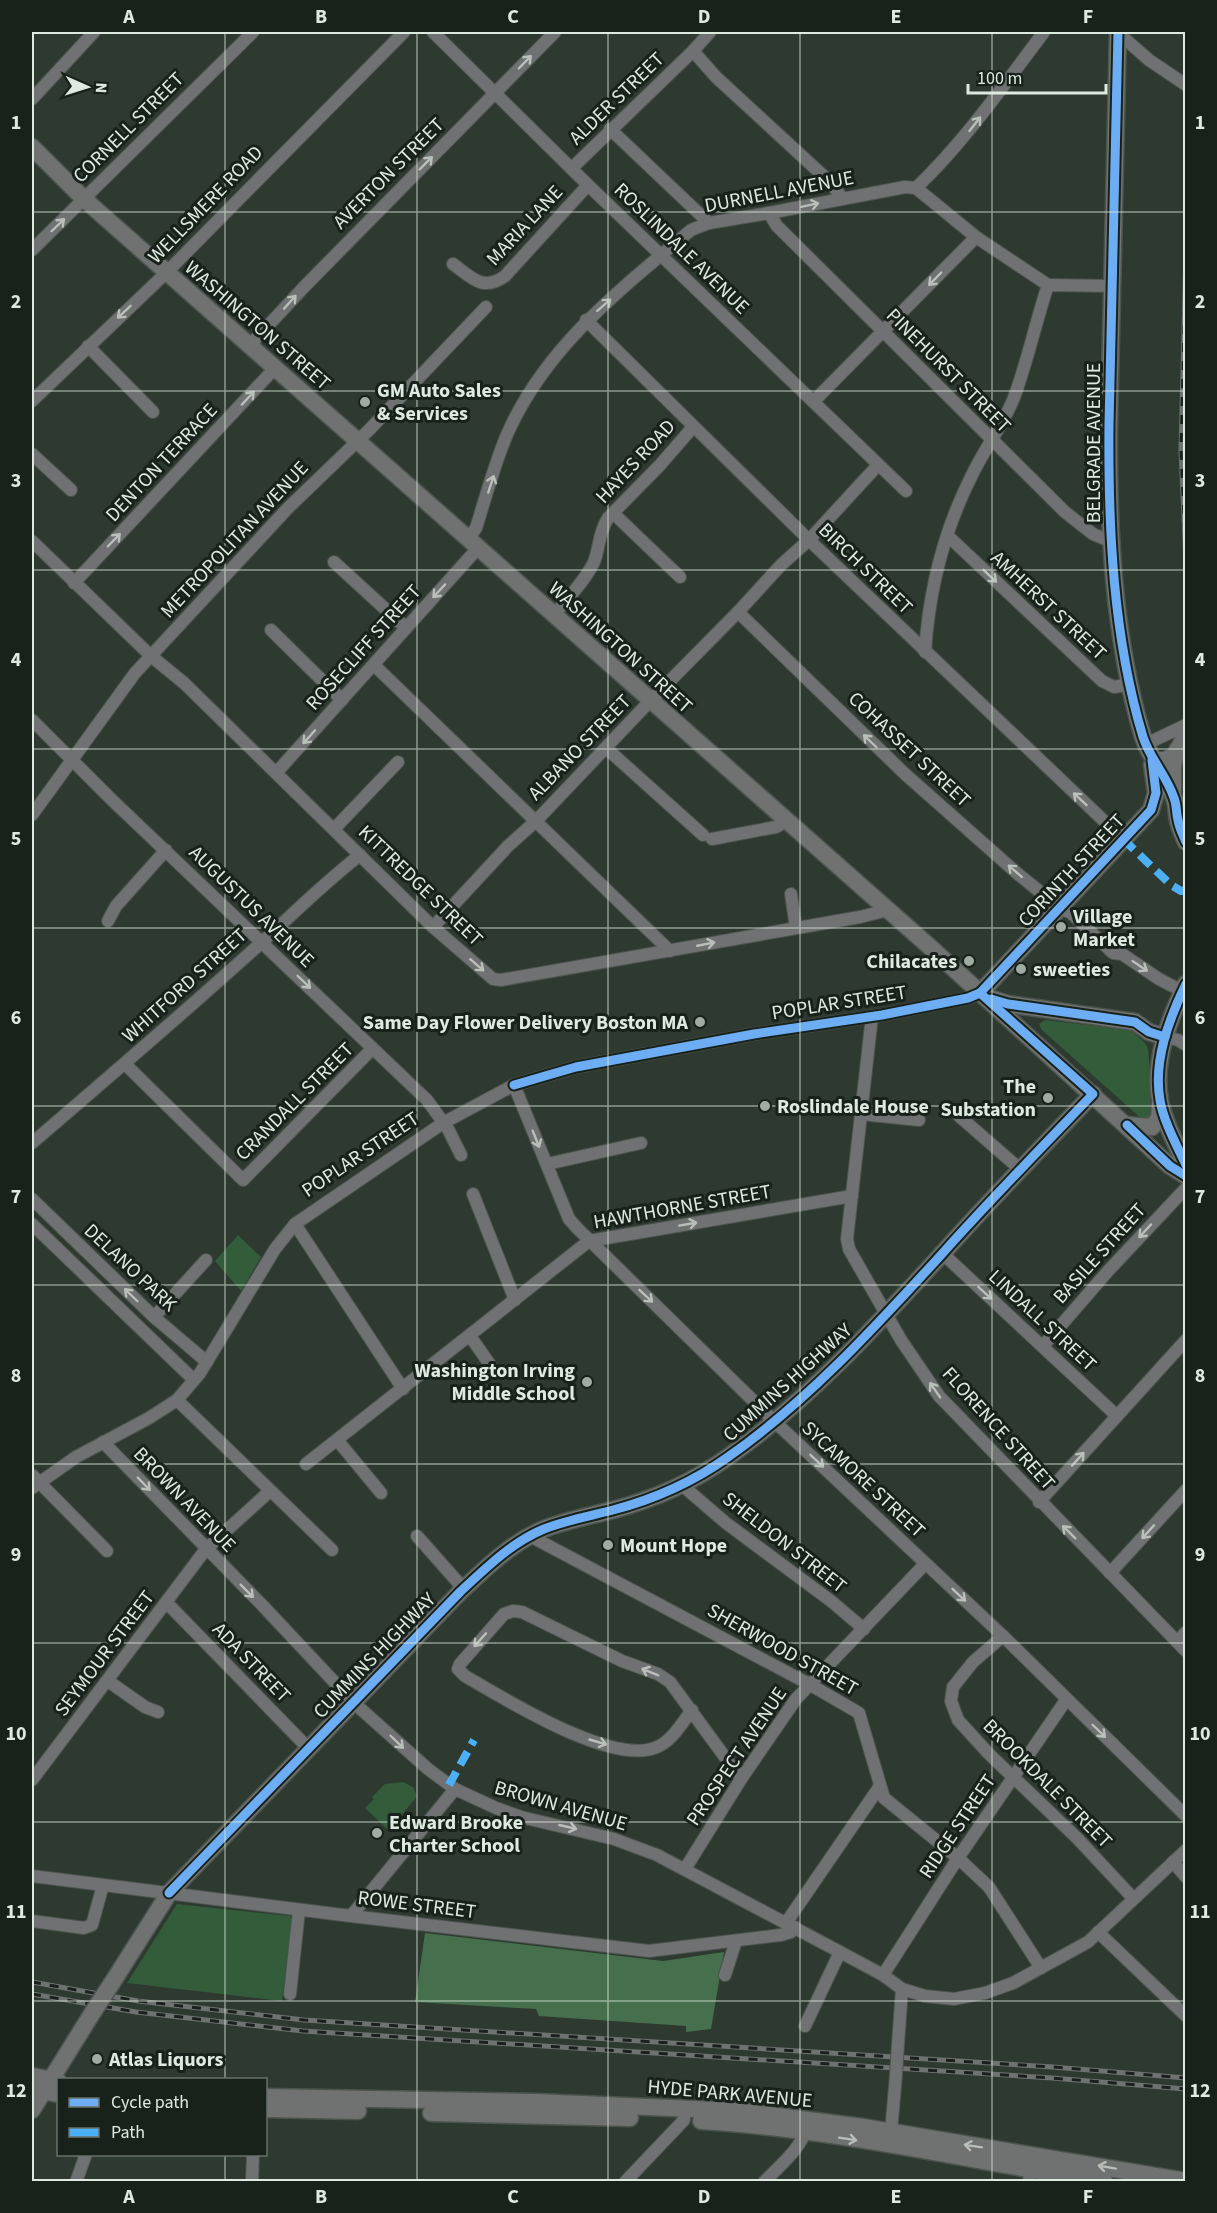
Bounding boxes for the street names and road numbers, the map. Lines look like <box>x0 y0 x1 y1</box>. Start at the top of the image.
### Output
street label: ALDER STREET <box>563 46 671 152</box>
street label: CORNELL STREET <box>68 67 188 187</box>
street label: AVERTON STREET <box>327 112 451 236</box>
street label: WELLSMERE ROAD <box>142 139 269 270</box>
street label: DURNELL AVENUE <box>702 164 856 220</box>
street label: ROSLINDALE AVENUE <box>607 177 755 321</box>
street label: MARIA LANE <box>480 179 569 272</box>
street label: WASHINGTON STREET <box>178 254 337 397</box>
street label: PINEHURST STREET <box>880 302 1017 440</box>
street label: BELGRADE AVENUE <box>1080 363 1108 523</box>
street label: DENTON TERRACE <box>99 397 224 528</box>
street label: HAYES ROAD <box>589 413 682 510</box>
street label: METROPOLITAN AVENUE <box>154 455 315 624</box>
street label: BIRCH STREET <box>812 517 919 621</box>
street label: AMHERST STREET <box>984 545 1113 667</box>
street label: WASHINGTON STREET <box>542 575 699 720</box>
street label: ROSECLIFF STREET <box>300 579 428 717</box>
street label: COHASSET STREET <box>842 685 977 814</box>
street label: ALBANO STREET <box>522 688 638 807</box>
street label: CORINTH STREET <box>1012 808 1132 933</box>
street label: KITTREDGE STREET <box>352 819 489 953</box>
street label: AUGUSTUS AVENUE <box>182 839 320 974</box>
street label: WHITFORD STREET <box>116 922 254 1050</box>
street label: POPLAR STREET <box>770 978 909 1027</box>
street label: CRANDALL STREET <box>229 1036 360 1167</box>
street label: POPLAR STREET <box>296 1105 425 1204</box>
street label: HAWTHORNE STREET <box>591 1178 773 1236</box>
street label: BASILE STREET <box>1047 1197 1153 1310</box>
street label: DELANO PARK <box>78 1217 183 1318</box>
street label: LINDALL STREET <box>982 1263 1103 1378</box>
street label: CUMMINS HIGHWAY <box>717 1317 859 1449</box>
street label: FLORENCE STREET <box>935 1361 1061 1497</box>
street label: SYCAMORE STREET <box>795 1415 932 1545</box>
street label: BROWN AVENUE <box>127 1441 242 1559</box>
street label: SHELDON STREET <box>716 1485 853 1600</box>
street label: SEYMOUR STREET <box>48 1585 162 1722</box>
street label: CUMMINS HIGHWAY <box>307 1586 443 1725</box>
street label: SHERWOOD STREET <box>702 1597 863 1703</box>
street label: ADA STREET <box>206 1616 297 1709</box>
street label: PROSPECT AVENUE <box>680 1682 794 1832</box>
street label: BROOKDALE STREET <box>976 1713 1118 1855</box>
street label: RIDGE STREET <box>913 1769 1003 1884</box>
street label: BROWN AVENUE <box>491 1774 630 1838</box>
street label: ROWE STREET <box>356 1884 478 1926</box>
street label: HYDE PARK AVENUE <box>646 2073 814 2115</box>

